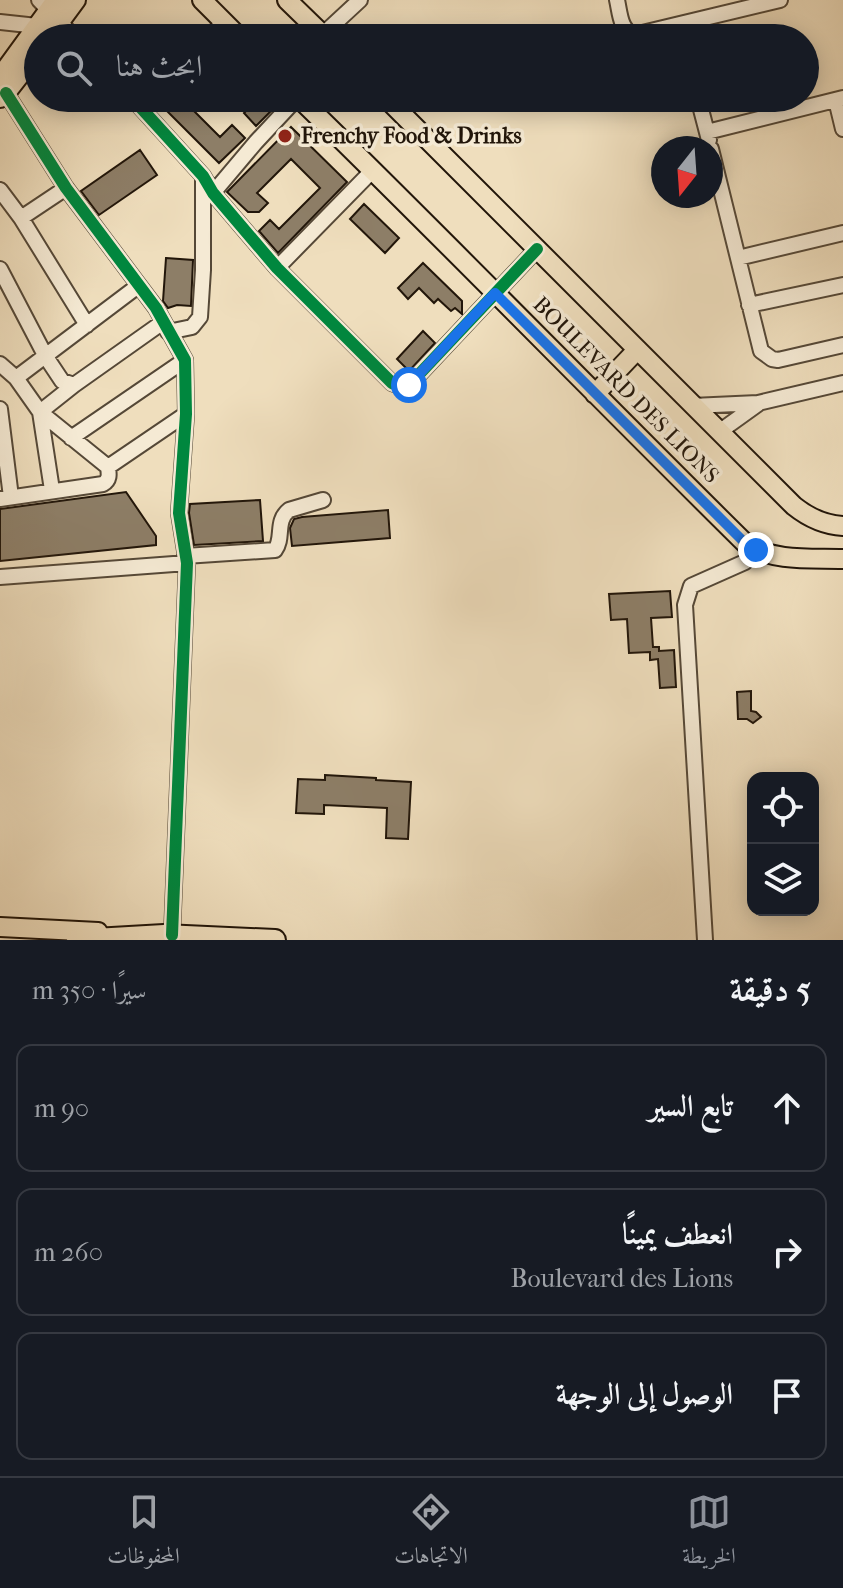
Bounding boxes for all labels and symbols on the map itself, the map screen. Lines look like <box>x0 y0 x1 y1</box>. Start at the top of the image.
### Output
place label: Frenchy Food & Drinks <box>300 123 522 149</box>
marker: Frenchy Food & Drinks <box>276 127 294 145</box>
north arrow <box>651 136 723 208</box>
street label: BOULEVARD DES LIONS <box>527 291 725 489</box>
route start <box>391 367 427 403</box>
route end <box>738 532 774 568</box>

